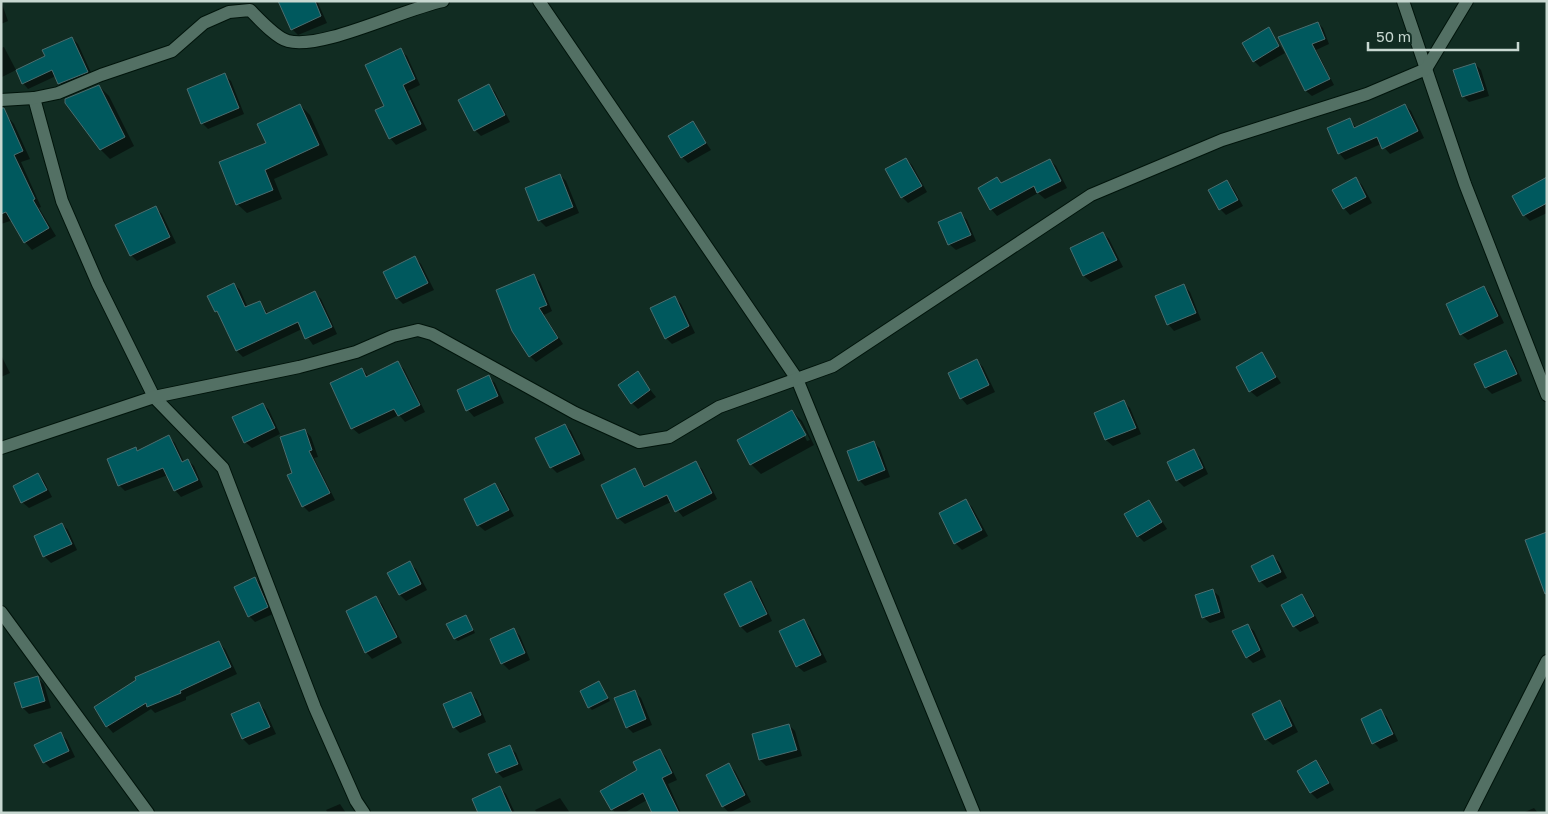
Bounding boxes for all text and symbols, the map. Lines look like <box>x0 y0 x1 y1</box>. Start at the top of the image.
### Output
scale bar <box>1368 20 1518 52</box>
text: 50 m <box>1376 27 1411 45</box>

